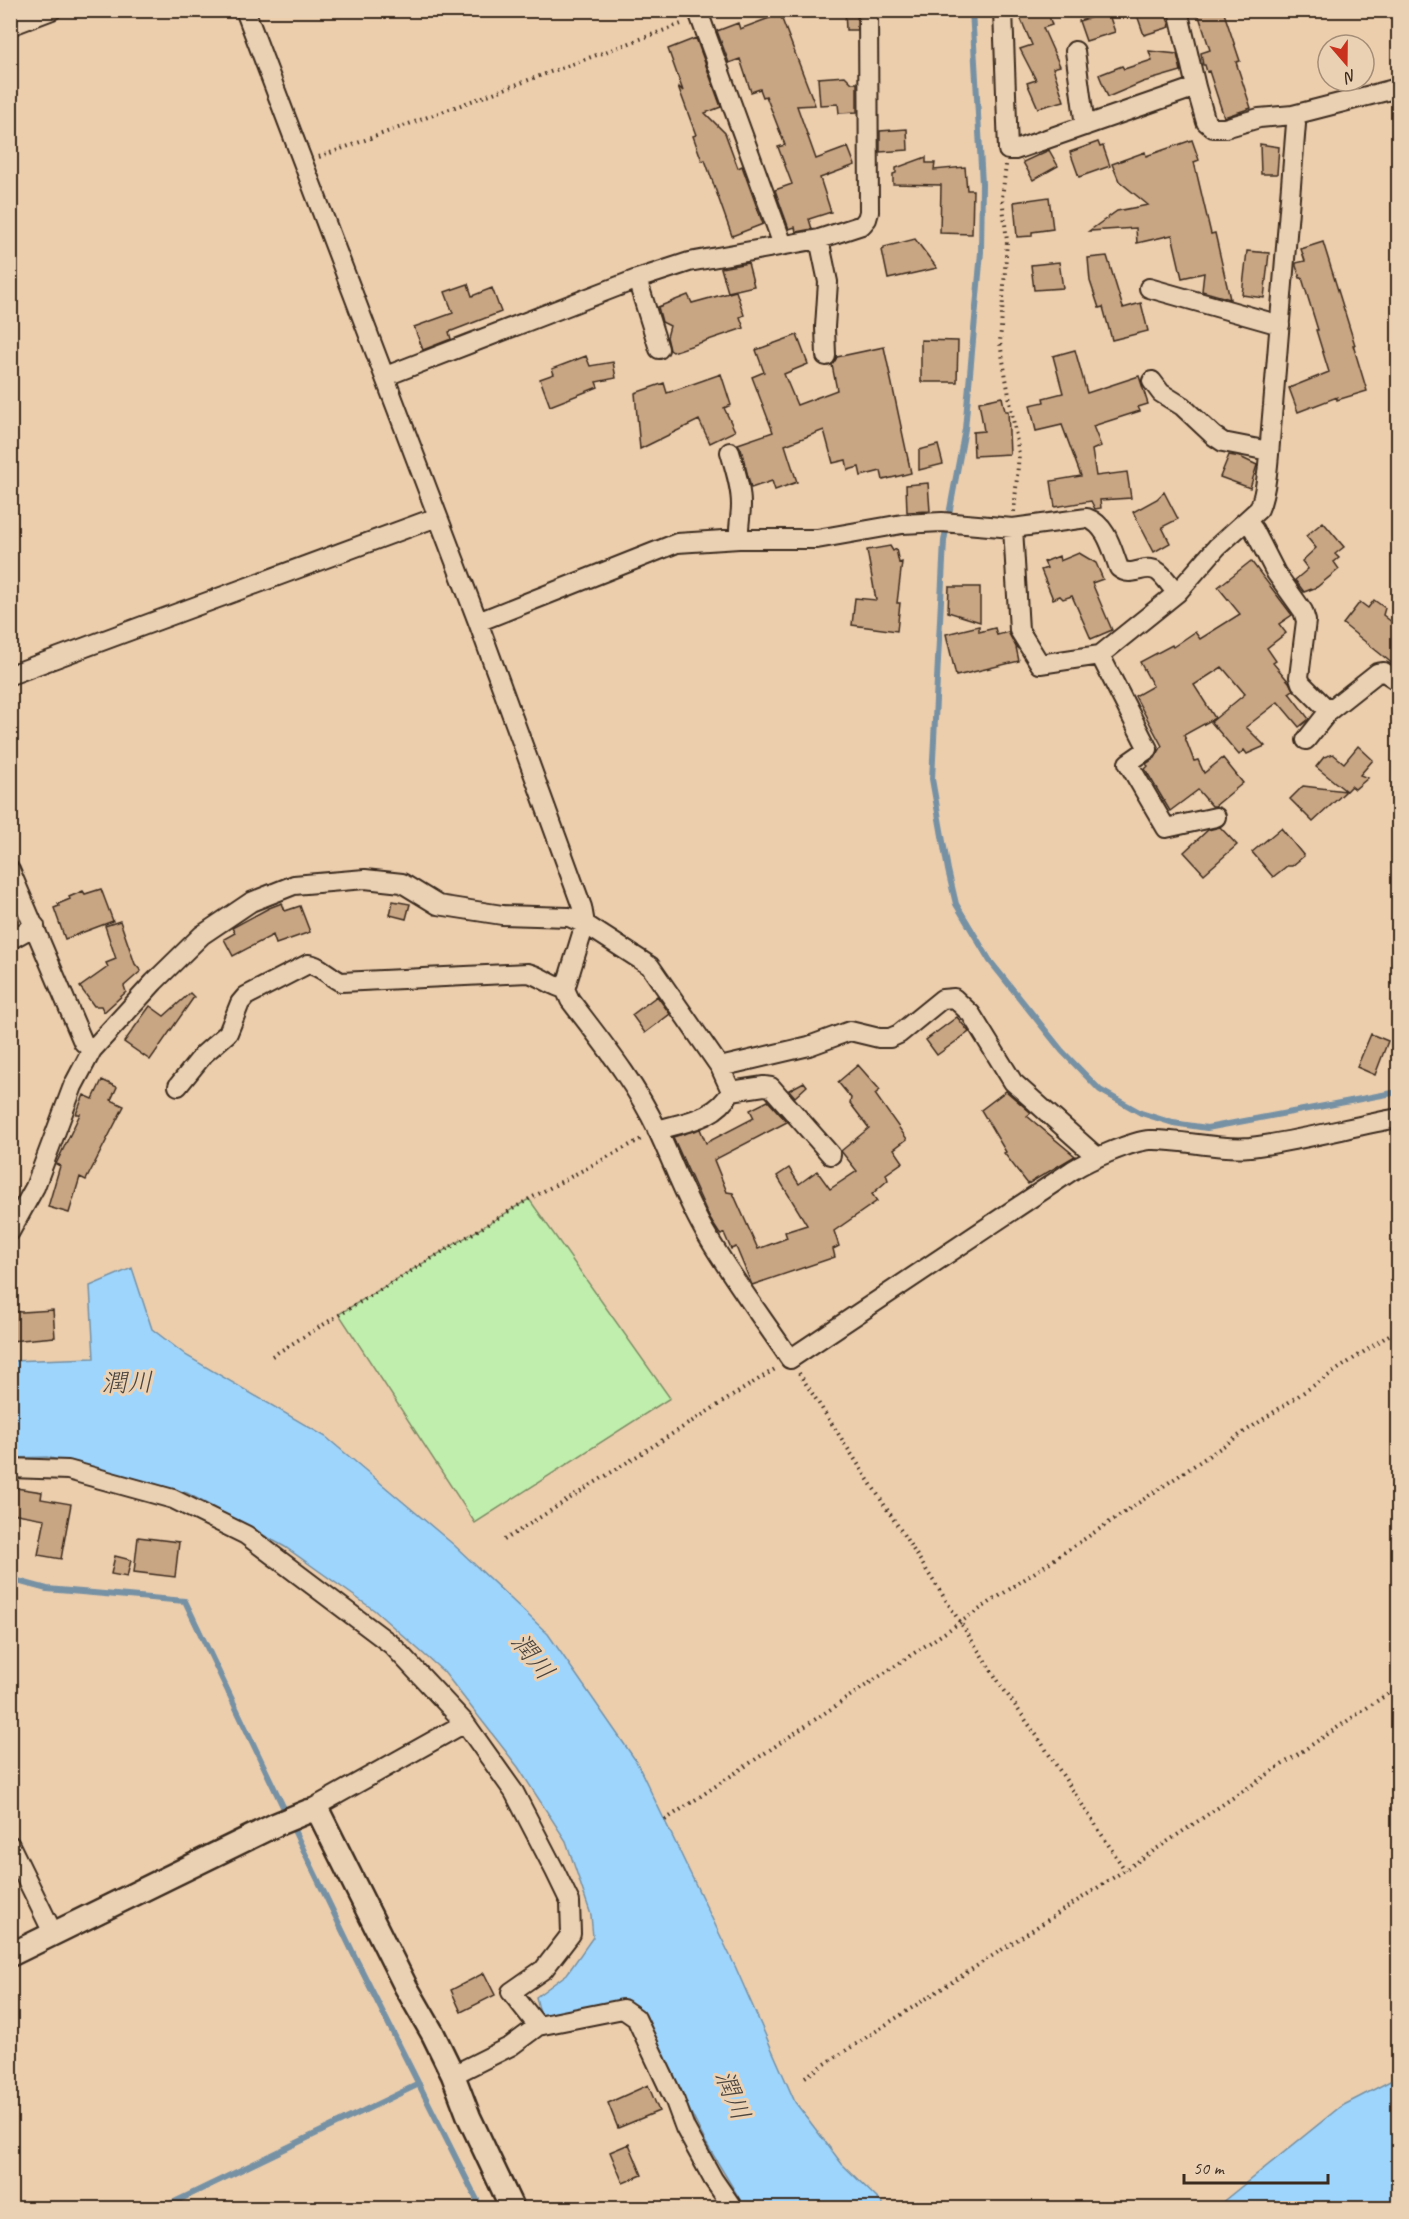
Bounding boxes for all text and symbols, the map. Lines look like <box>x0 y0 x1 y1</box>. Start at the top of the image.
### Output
north arrow <box>1316 33 1376 93</box>
text: N <box>1340 65 1359 88</box>
water label: 潤川 <box>101 1366 153 1399</box>
water label: 潤川 <box>503 1626 562 1687</box>
water label: 潤川 <box>707 2065 758 2125</box>
scale bar <box>1184 2147 1328 2185</box>
text: 50 m <box>1193 2157 1226 2179</box>

